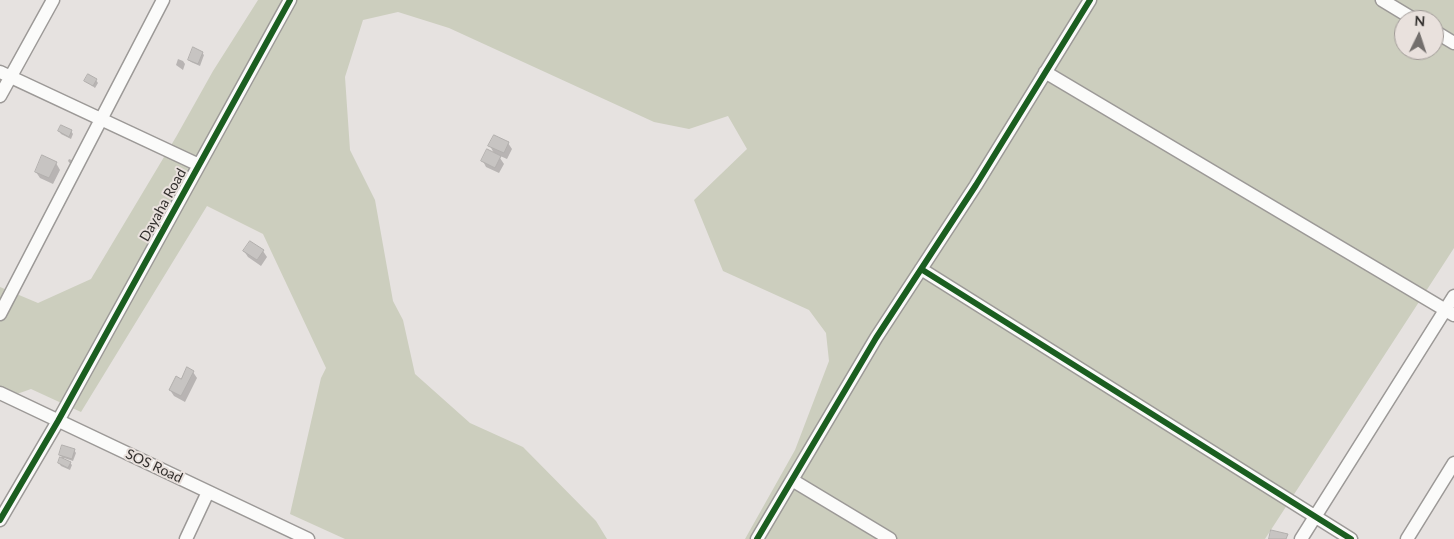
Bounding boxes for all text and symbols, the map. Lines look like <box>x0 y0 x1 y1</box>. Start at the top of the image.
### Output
north arrow <box>1394 10 1444 60</box>
text: N <box>1414 12 1426 29</box>
street label: Dayaha Road <box>136 166 190 244</box>
street label: SOS Road <box>123 445 185 487</box>

